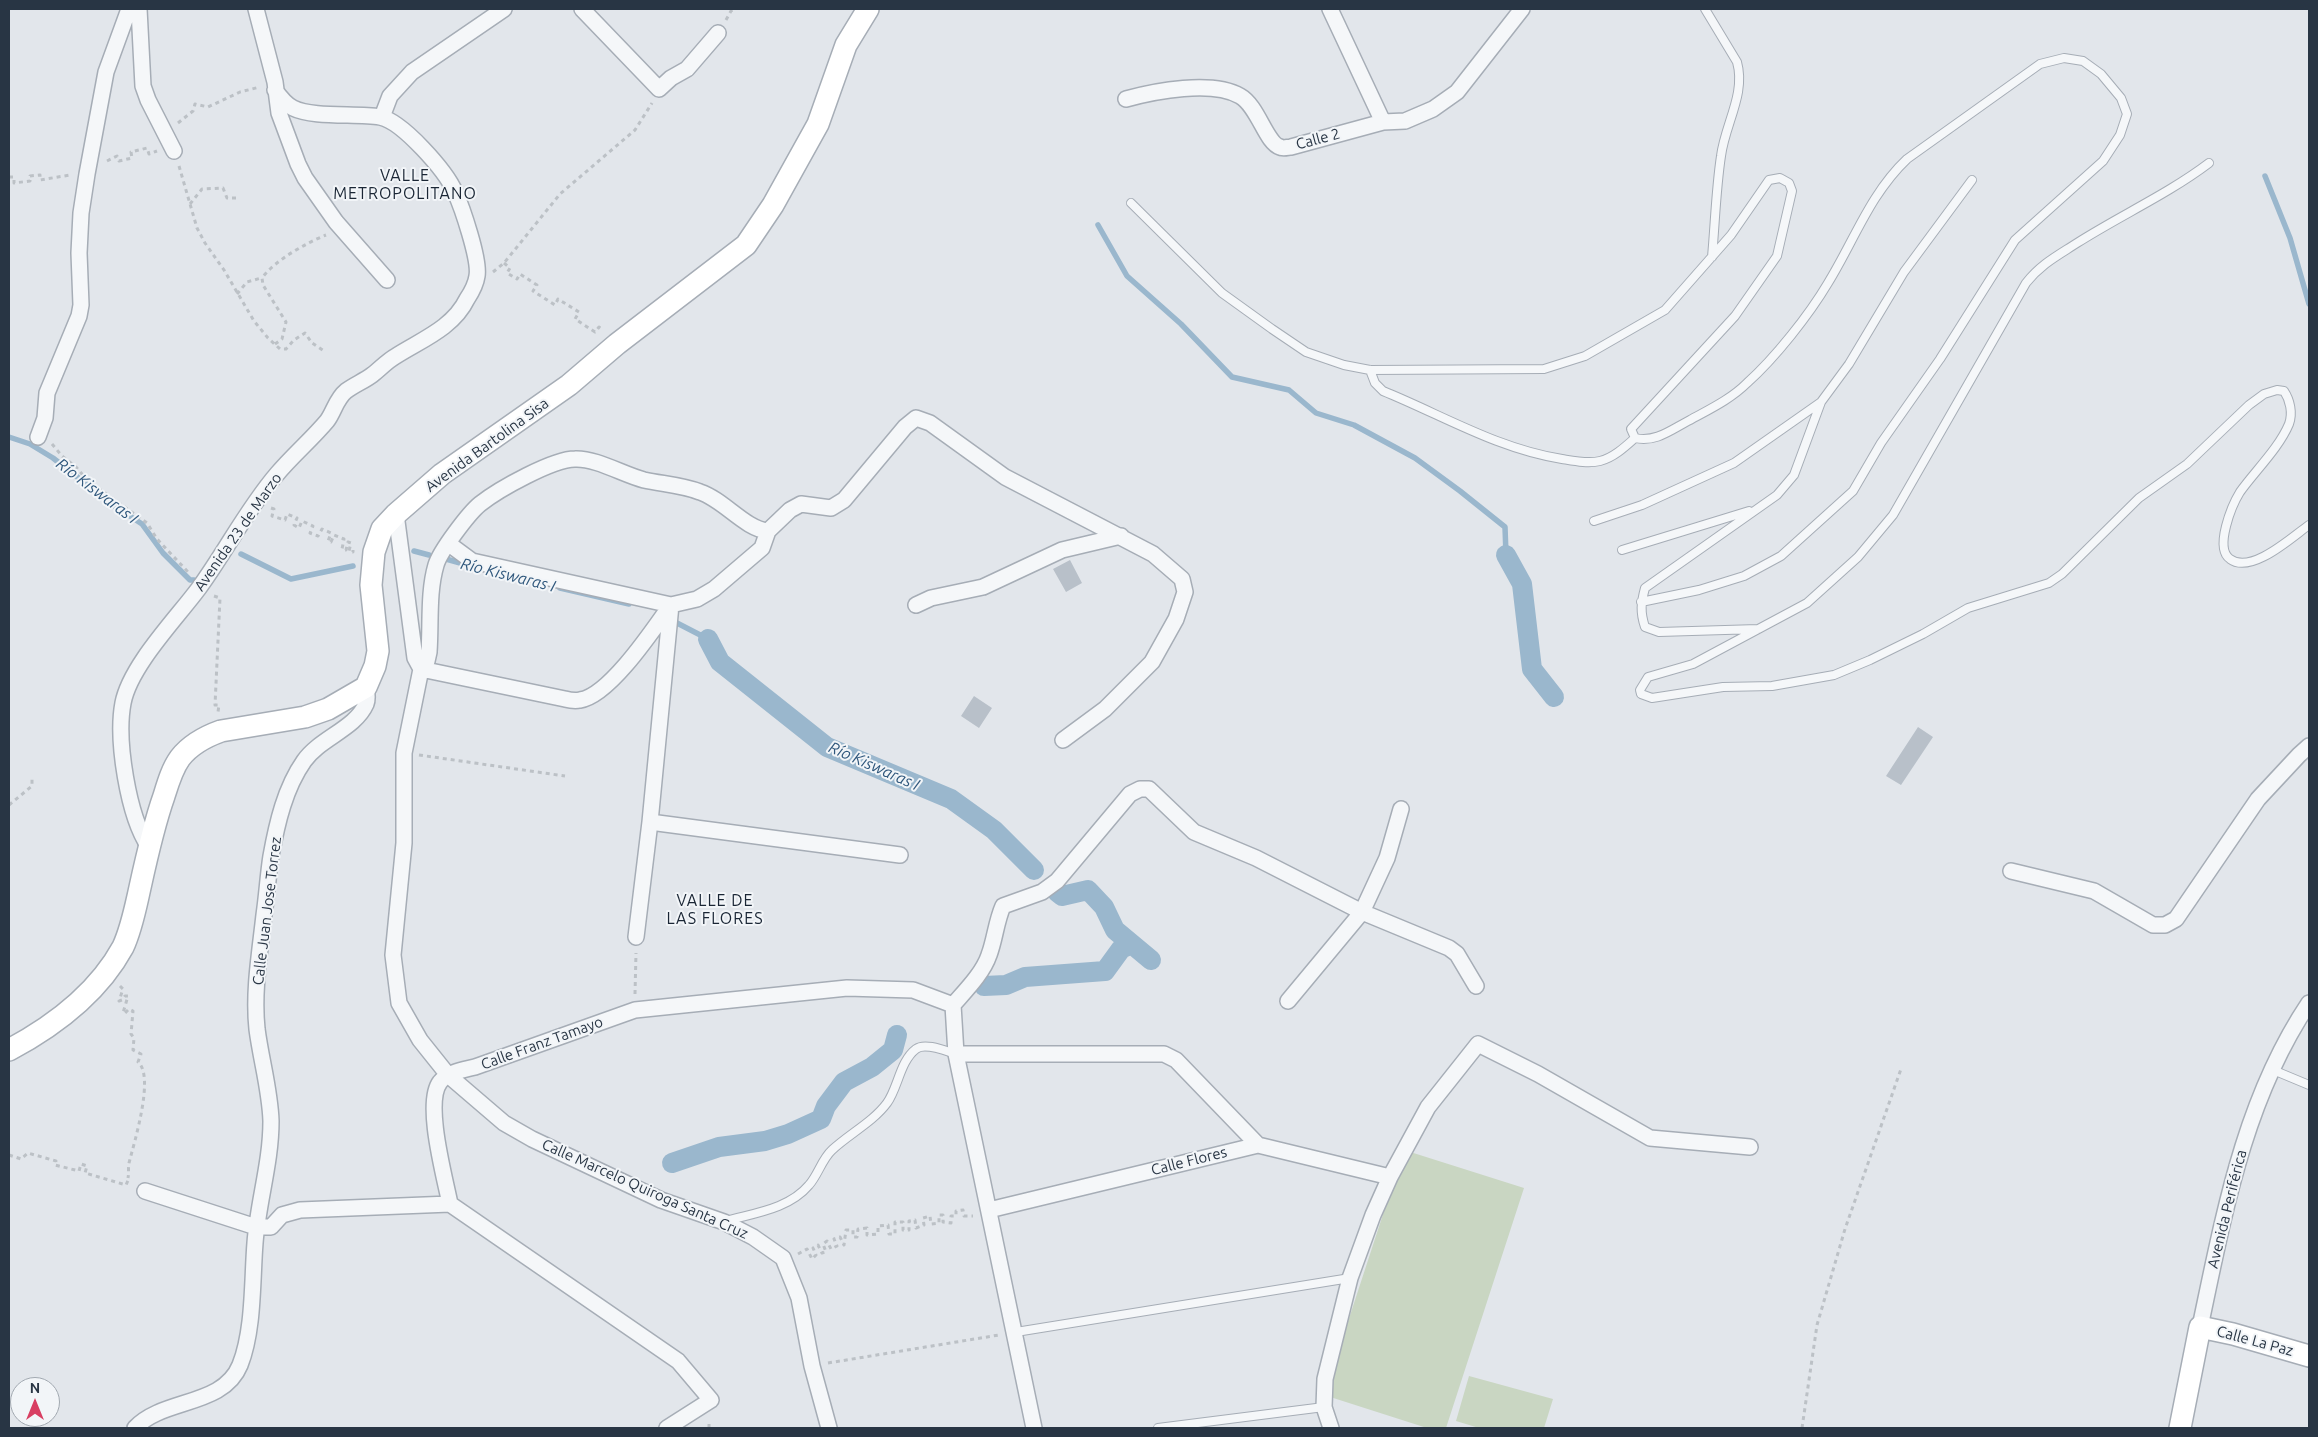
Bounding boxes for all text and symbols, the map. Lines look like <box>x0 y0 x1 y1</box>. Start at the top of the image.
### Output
street label: Calle 2 <box>1294 124 1342 154</box>
district label: VALLE METROPOLITANO <box>332 166 478 204</box>
street label: Avenida Bartolina Sisa <box>422 394 552 496</box>
water label: Río Kiswaras I <box>53 454 141 528</box>
street label: Avenida 23 de Marzo <box>190 469 286 595</box>
water label: Río Kiswaras I <box>459 554 557 596</box>
water label: Río Kiswaras I <box>826 738 922 794</box>
street label: Calle Juan Jose Torrez <box>249 836 285 986</box>
district label: VALLE DE LAS FLORES <box>665 891 765 929</box>
street label: Calle Franz Tamayo <box>479 1013 605 1073</box>
street label: Calle Marcelo Quiroga Santa Cruz <box>539 1135 751 1243</box>
street label: Calle Flores <box>1149 1143 1229 1179</box>
street label: Avenida Periférica <box>2204 1148 2250 1270</box>
street label: Calle La Paz <box>2215 1322 2295 1360</box>
north arrow <box>10 1377 60 1427</box>
text: N <box>30 1380 40 1396</box>

